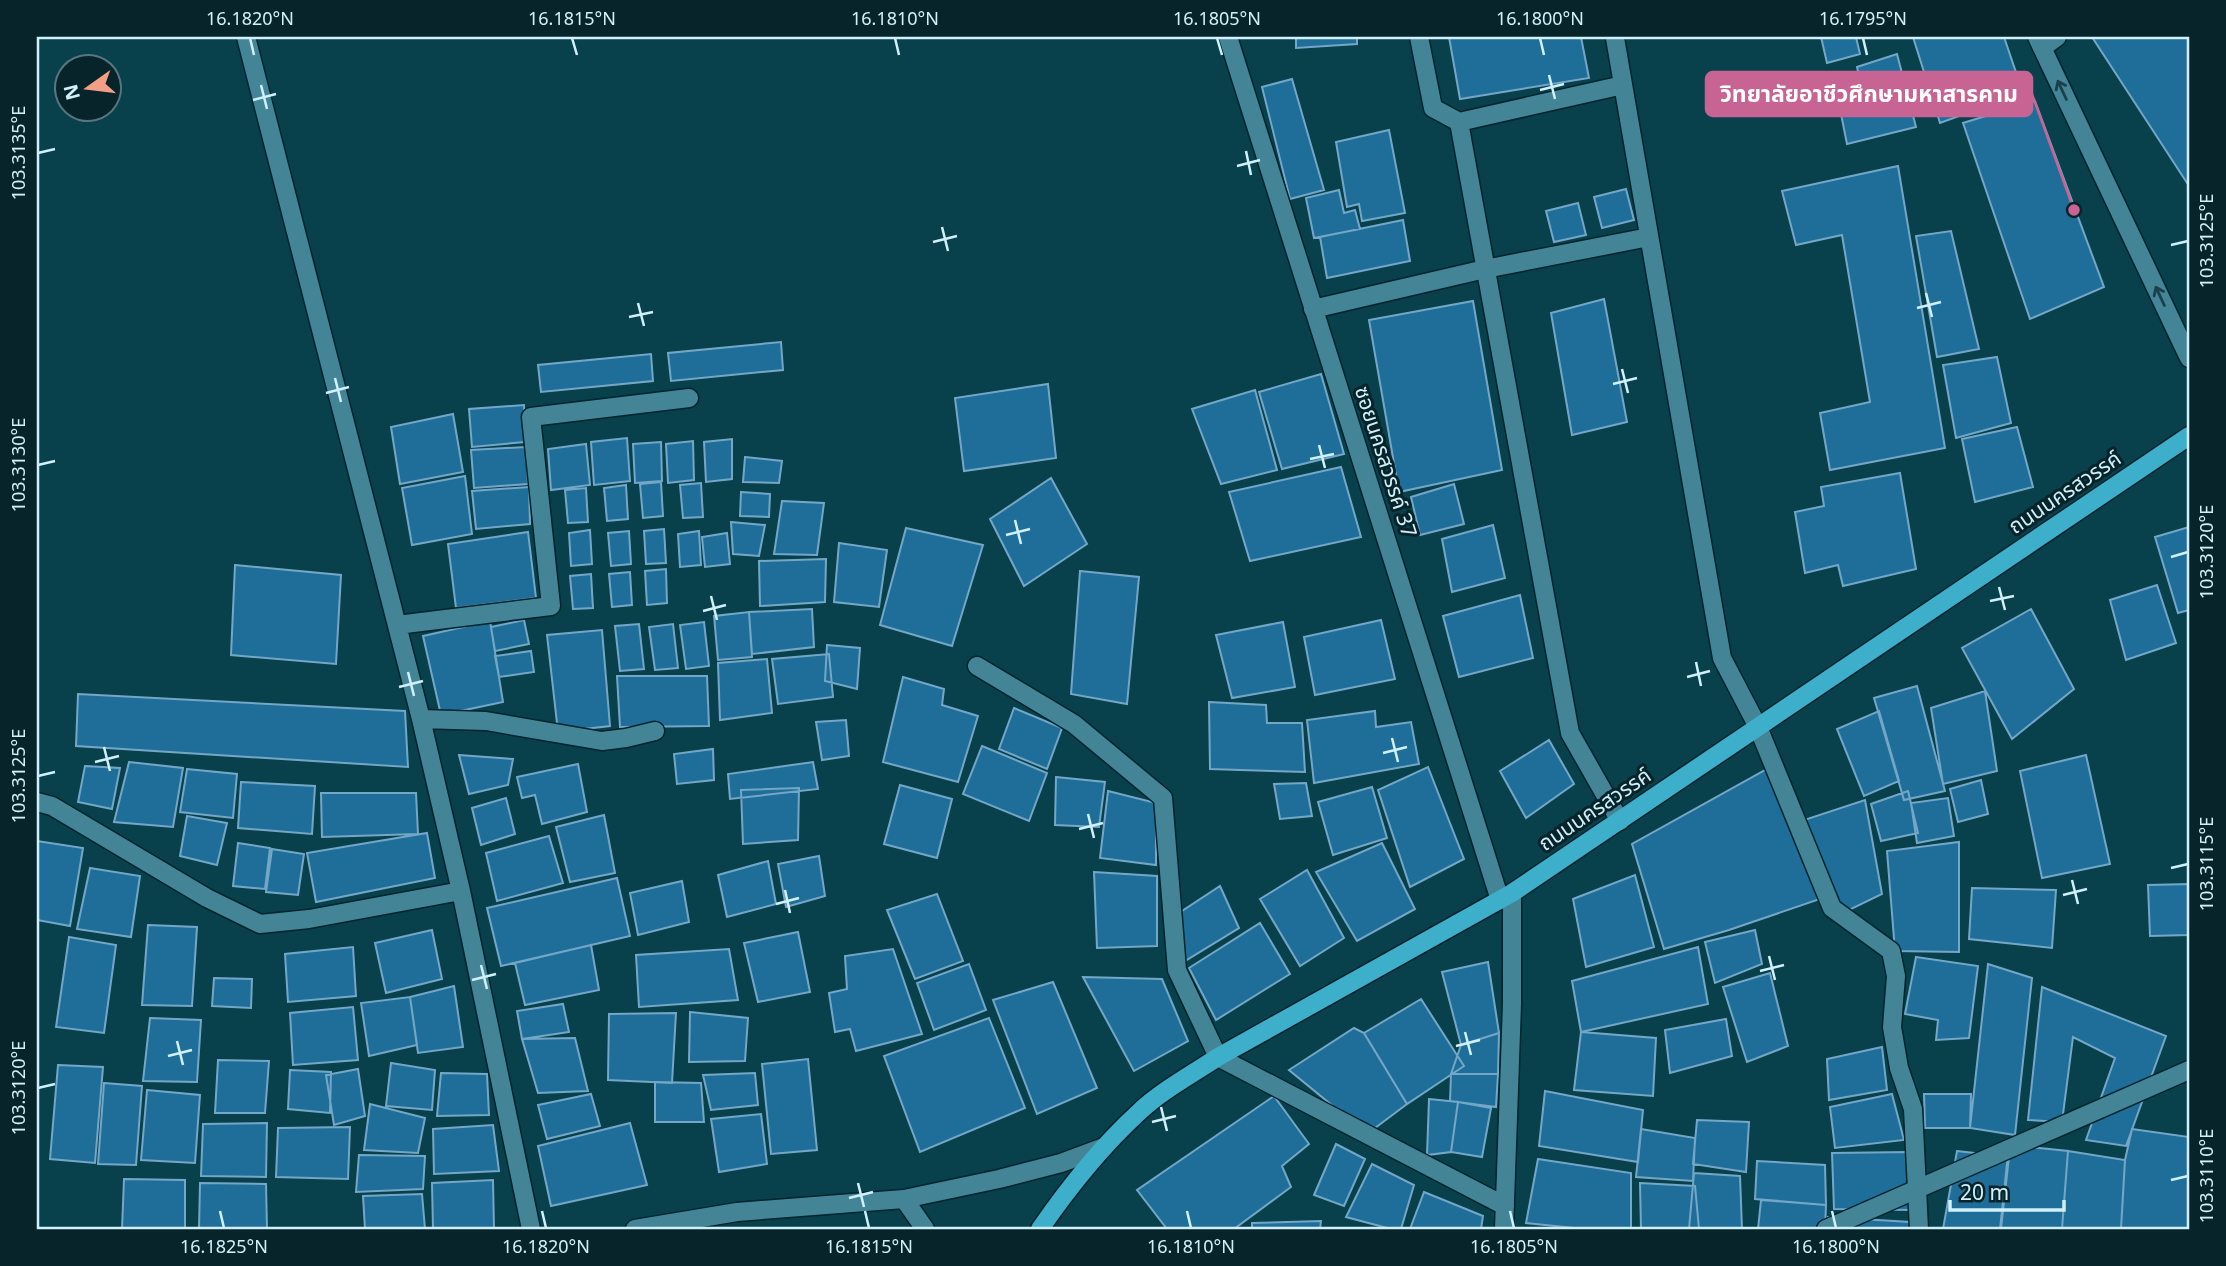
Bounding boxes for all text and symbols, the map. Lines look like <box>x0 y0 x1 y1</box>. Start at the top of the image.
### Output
text: 16.1820°N <box>206 6 294 33</box>
text: 16.1815°N <box>528 6 616 33</box>
text: 16.1810°N <box>851 6 939 33</box>
text: 16.1805°N <box>1173 6 1261 33</box>
text: 16.1800°N <box>1496 6 1584 33</box>
text: 16.1795°N <box>1819 6 1907 33</box>
north arrow <box>52 52 122 122</box>
callout: วิทยาลัยอาชีวศึกษามหาสารคาม <box>1706 72 2032 116</box>
text: วิทยาลัยอาชีวศึกษามหาสารคาม <box>1719 78 2018 112</box>
one-way arrow <box>2055 80 2068 101</box>
text: N <box>57 81 89 103</box>
text: 103.3135°E <box>6 106 33 200</box>
text: 103.3125°E <box>2194 194 2221 288</box>
one-way arrow <box>2153 286 2166 307</box>
street label: ซอยนครสวรรค์ 37 <box>1346 382 1424 542</box>
text: 103.3130°E <box>6 418 33 512</box>
street label: ถนนนครสวรรค์ <box>2002 444 2128 542</box>
text: 103.3120°E <box>2194 505 2221 599</box>
text: 103.3125°E <box>6 729 33 823</box>
street label: ถนนนครสวรรค์ <box>1532 761 1658 859</box>
text: 103.3115°E <box>2194 817 2221 911</box>
text: 103.3120°E <box>6 1041 33 1135</box>
text: 103.3110°E <box>2194 1129 2221 1223</box>
scale bar <box>1950 1168 2063 1212</box>
text: 20 m <box>1960 1178 2009 1209</box>
text: 16.1825°N <box>180 1234 268 1261</box>
text: 16.1820°N <box>502 1234 590 1261</box>
text: 16.1815°N <box>825 1234 913 1261</box>
text: 16.1810°N <box>1147 1234 1235 1261</box>
text: 16.1805°N <box>1470 1234 1558 1261</box>
text: 16.1800°N <box>1792 1234 1880 1261</box>

